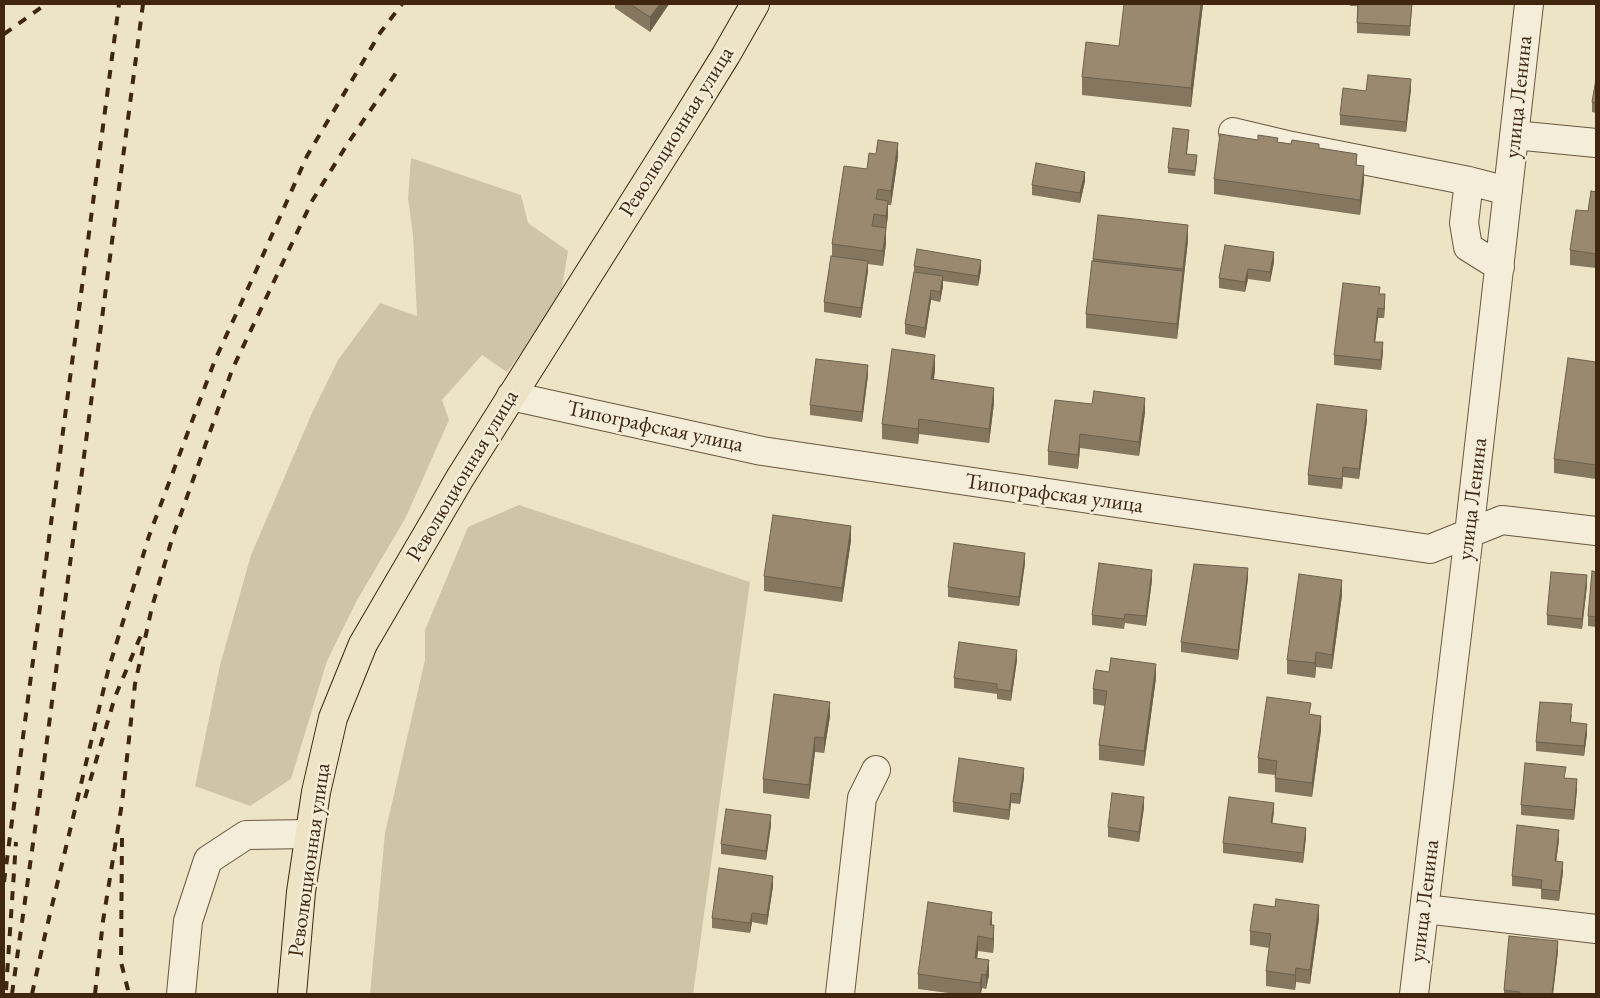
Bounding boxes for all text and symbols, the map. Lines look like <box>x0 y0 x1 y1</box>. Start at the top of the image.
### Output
street label: улица Ленина <box>1499 34 1539 160</box>
street label: Революционная улица <box>614 42 740 222</box>
street label: Революционная улица <box>401 385 525 567</box>
street label: Типографская улица <box>564 395 746 459</box>
street label: улица Ленина <box>1452 436 1494 562</box>
street label: Типографская улица <box>963 468 1145 520</box>
street label: Революционная улица <box>283 761 337 959</box>
street label: улица Ленина <box>1404 838 1446 964</box>

